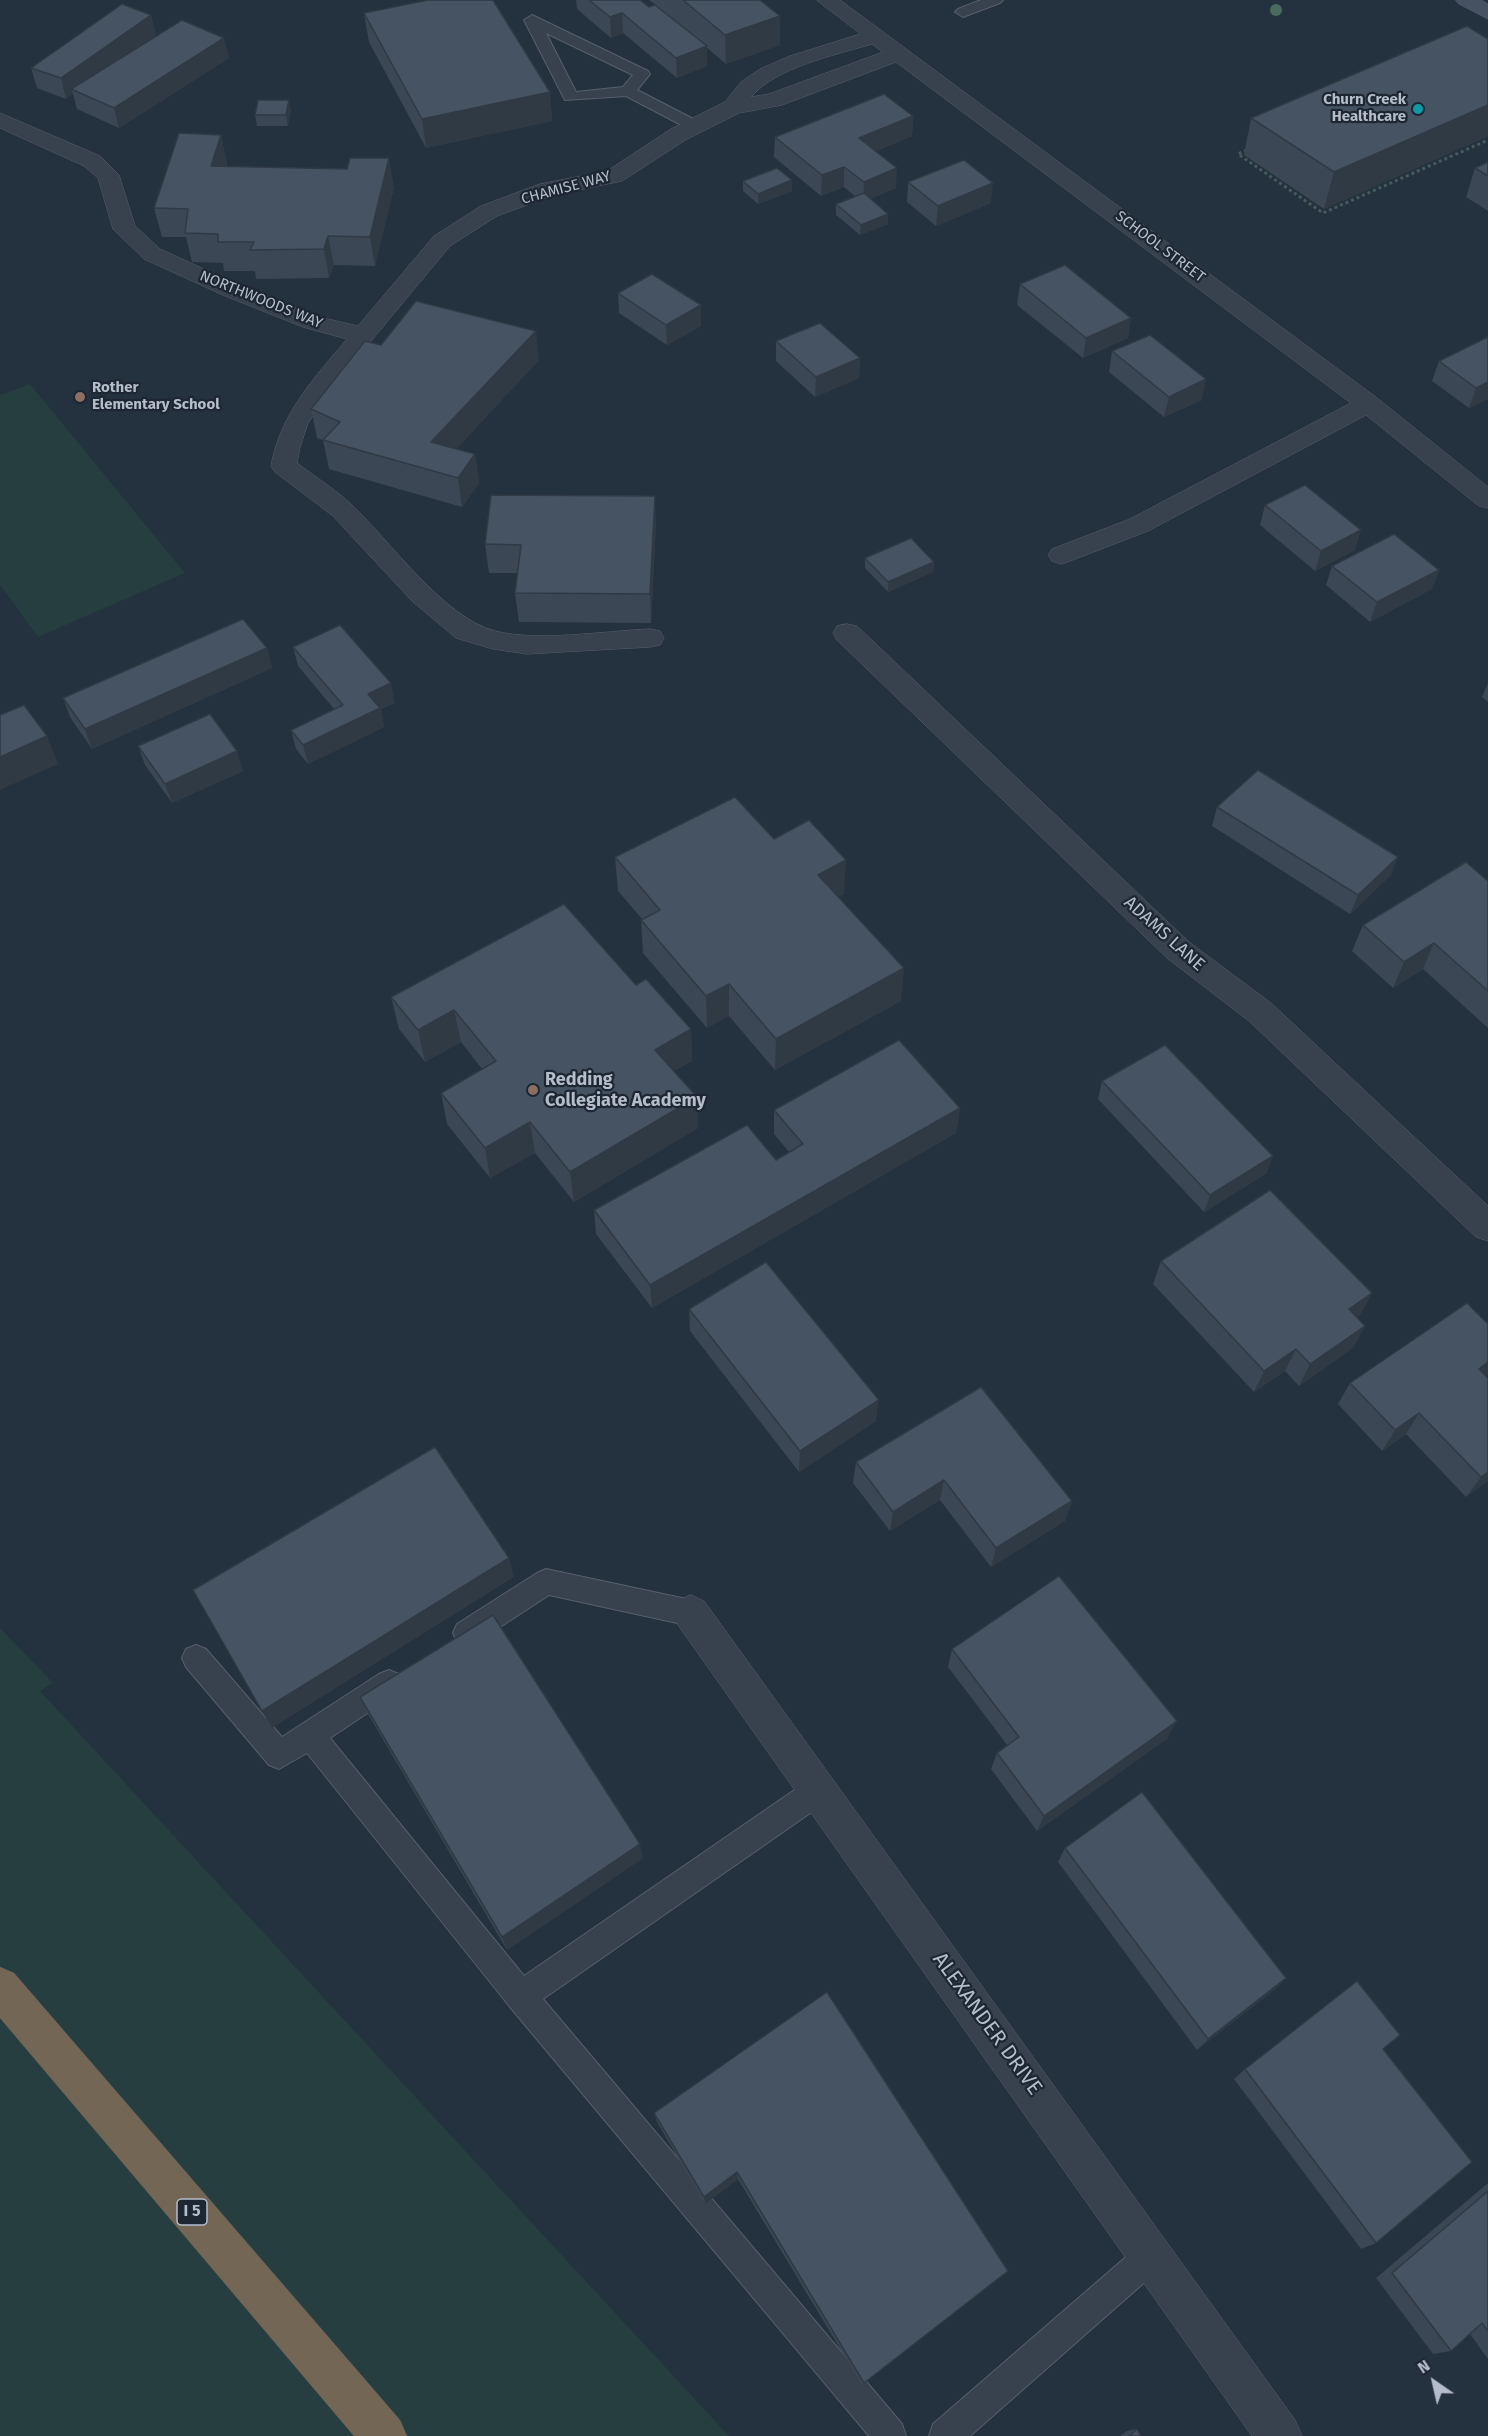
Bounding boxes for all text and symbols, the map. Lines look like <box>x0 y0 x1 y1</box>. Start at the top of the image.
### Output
place label: Churn Creek Healthcare <box>1323 91 1406 126</box>
marker: Churn Creek Healthcare <box>1411 102 1425 116</box>
street label: CHAMISE WAY <box>519 167 613 209</box>
street label: SCHOOL STREET <box>1112 207 1208 287</box>
street label: NORTHWOODS WAY <box>197 267 325 333</box>
place label: Rother Elementary School <box>92 379 220 414</box>
marker: Rother Elementary School <box>73 390 87 404</box>
street label: ADAMS LANE <box>1119 892 1209 976</box>
place label: Redding Collegiate Academy <box>545 1069 706 1112</box>
marker: Redding Collegiate Academy <box>526 1083 540 1097</box>
street label: ALEXANDER DRIVE <box>927 1948 1047 2100</box>
road number: I 5 <box>177 2199 207 2225</box>
north arrow <box>1404 2352 1464 2412</box>
text: N <box>1414 2356 1433 2378</box>

